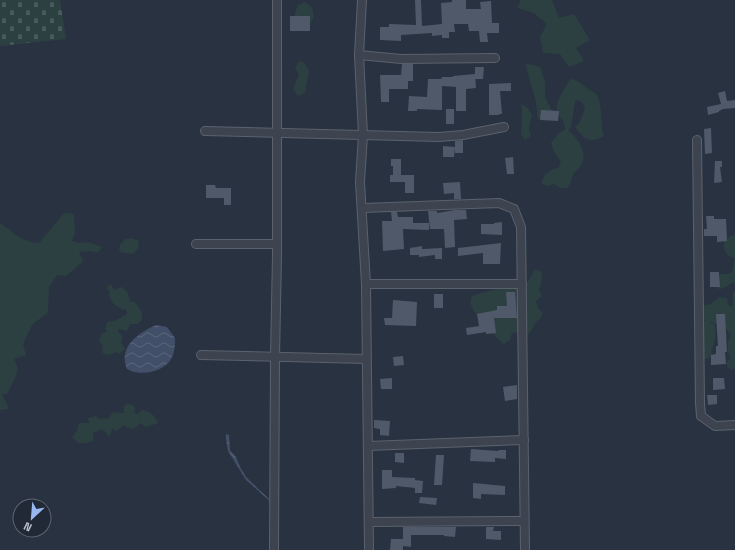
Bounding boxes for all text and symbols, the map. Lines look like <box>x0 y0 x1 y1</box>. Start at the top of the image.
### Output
north arrow <box>12 498 52 538</box>
text: N <box>21 519 34 535</box>

